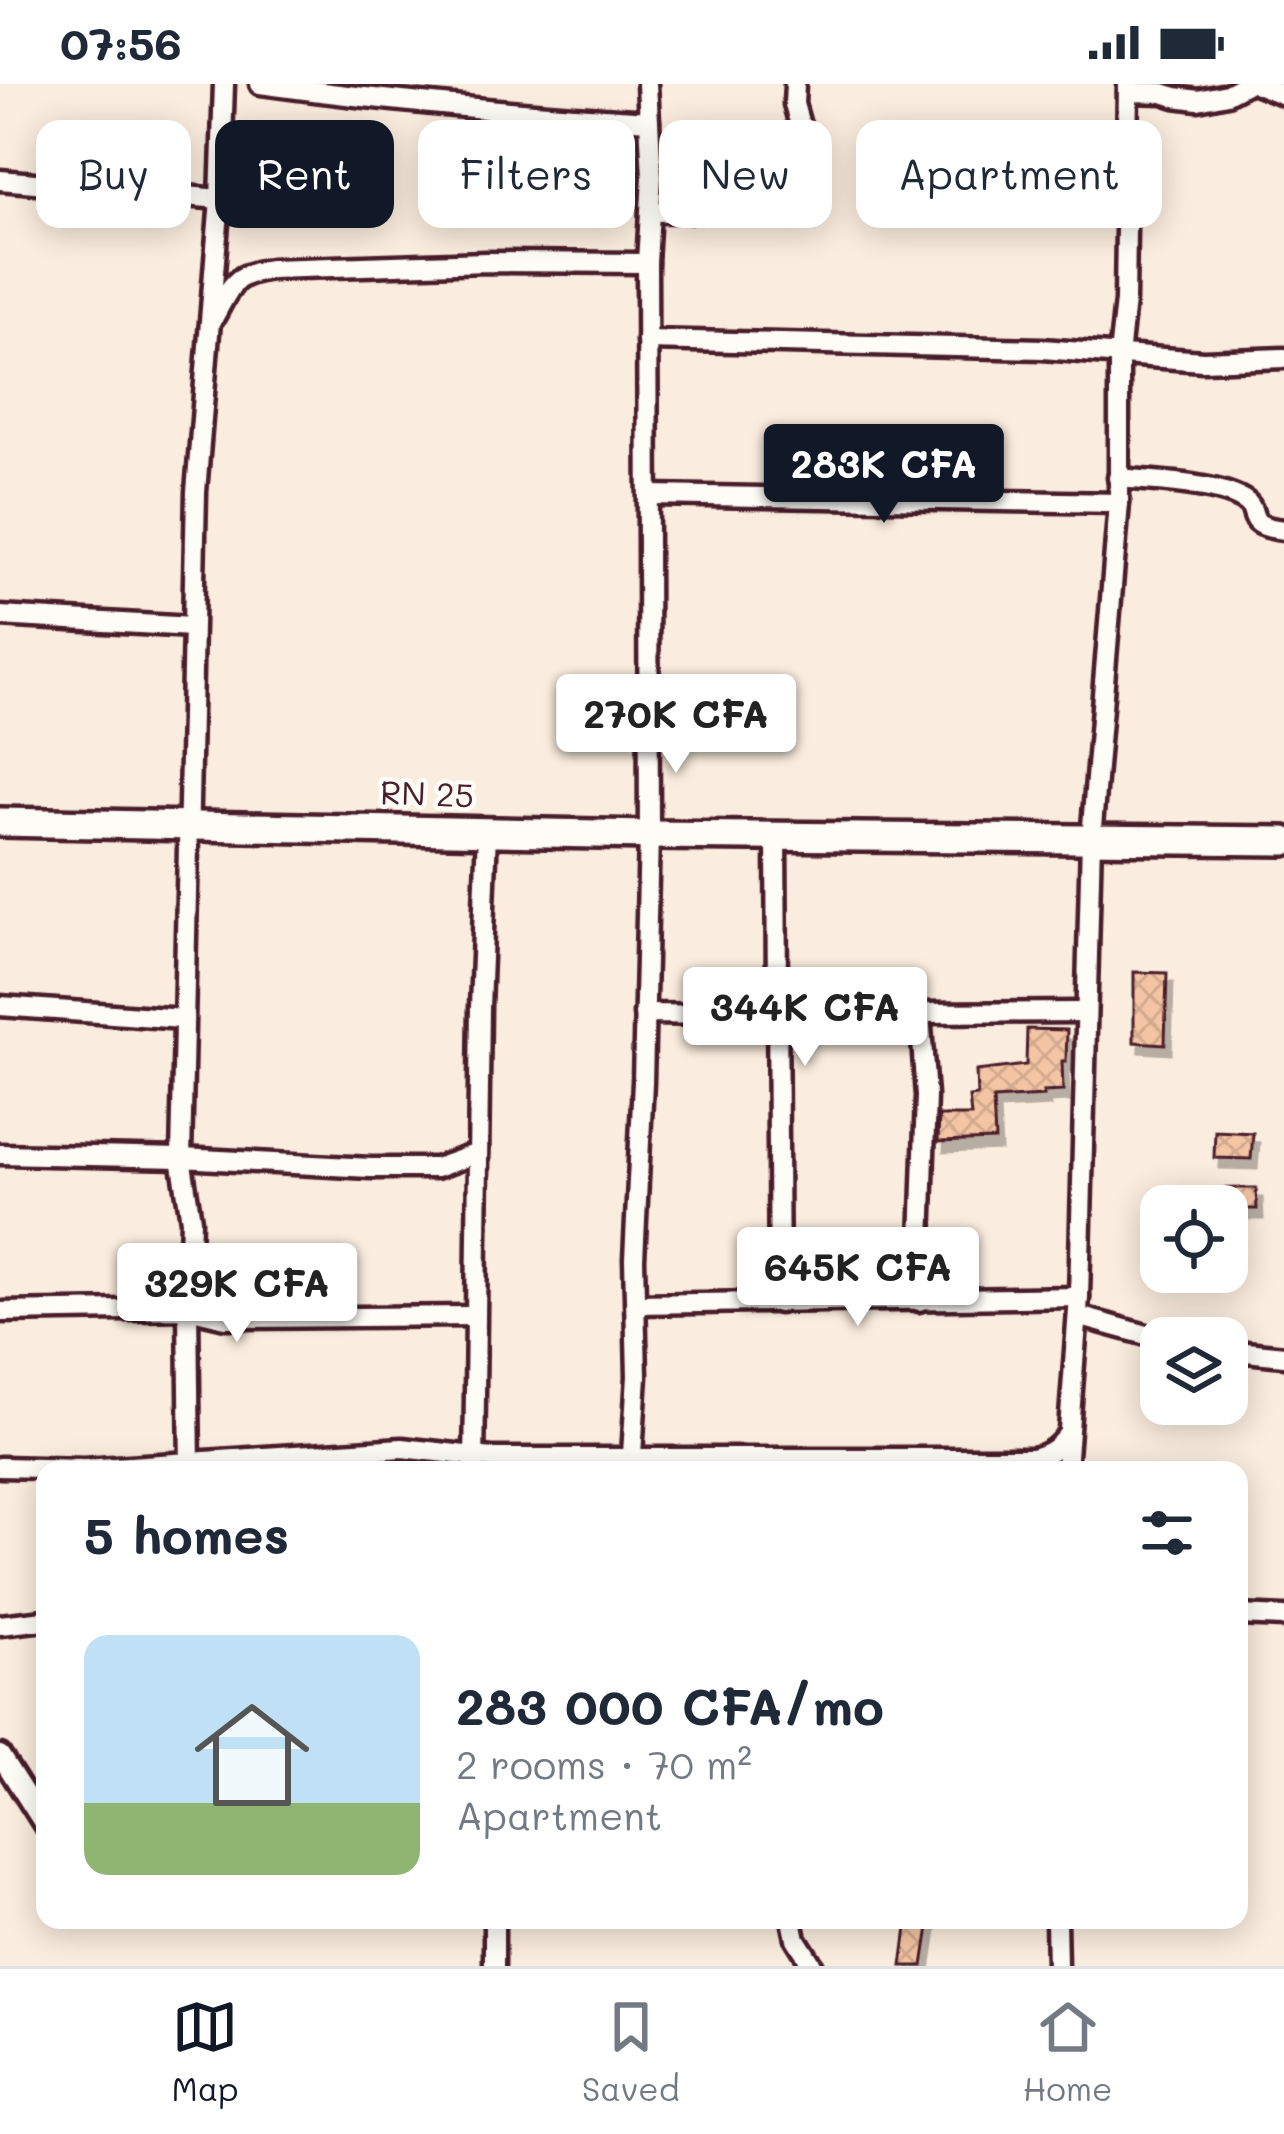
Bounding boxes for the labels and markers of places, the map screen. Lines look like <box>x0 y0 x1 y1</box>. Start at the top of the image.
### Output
pin: 283K CFA <box>760 424 1008 526</box>
pin: 270K CFA <box>552 674 800 776</box>
pin: 344K CFA <box>681 967 929 1069</box>
pin: 645K CFA <box>734 1227 982 1329</box>
pin: 329K CFA <box>113 1243 361 1345</box>

